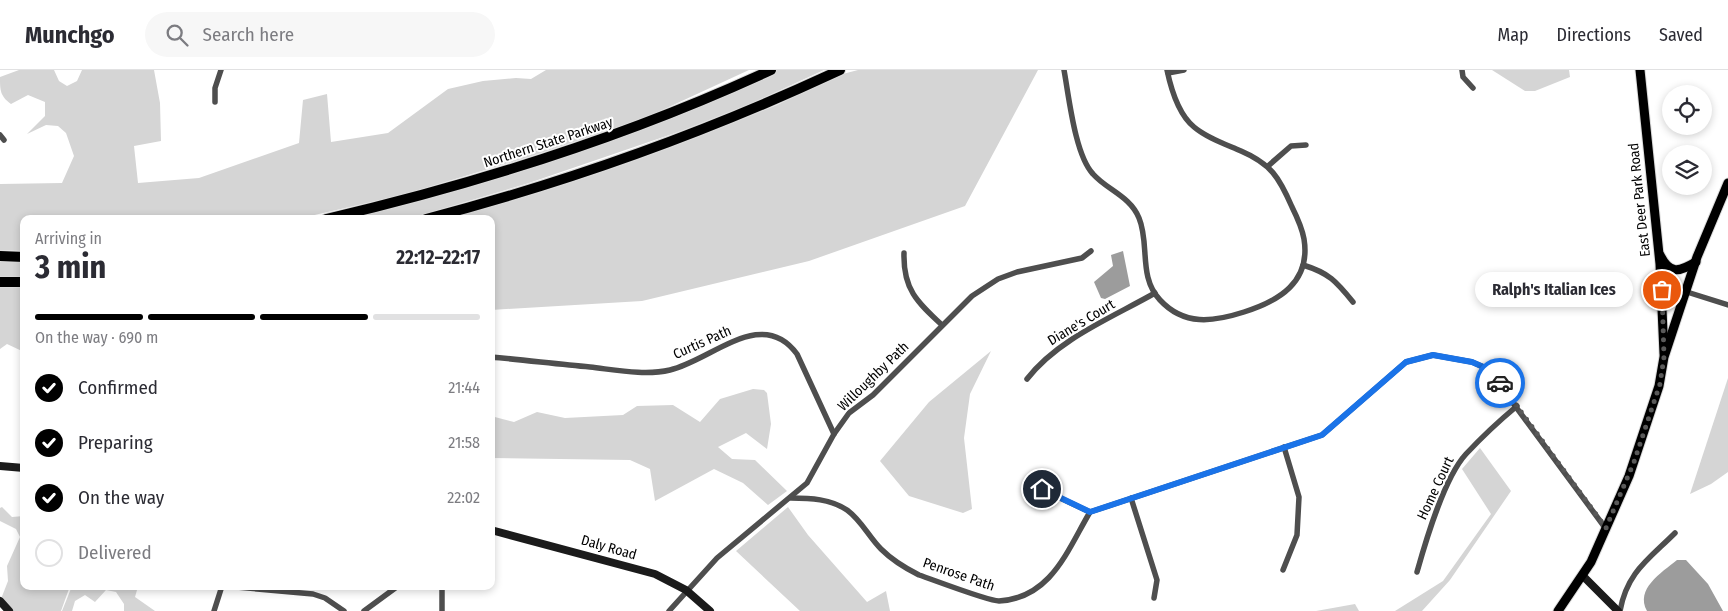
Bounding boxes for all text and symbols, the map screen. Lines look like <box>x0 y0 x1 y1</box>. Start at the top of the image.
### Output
search box <box>145 12 495 57</box>
text: Munchgo <box>25 21 115 49</box>
icon: search <box>163 21 191 49</box>
text: Search here <box>203 23 294 46</box>
text: Map <box>1497 24 1529 46</box>
text: Directions <box>1557 24 1631 46</box>
text: Saved <box>1659 24 1703 46</box>
map controls <box>1662 85 1712 195</box>
button: locate <box>1662 85 1712 135</box>
street label: Northern State Parkway <box>481 113 616 171</box>
street label: East Deer Park Road <box>1625 142 1654 258</box>
button: layers <box>1662 145 1712 195</box>
text: Arriving in <box>35 229 102 248</box>
text: 22:12–22:17 <box>396 246 480 269</box>
text: 3 min <box>35 248 106 286</box>
pin <box>1641 269 1683 311</box>
callout: Ralph's Italian Ices <box>1474 272 1632 308</box>
icon: bag <box>1648 276 1676 304</box>
text: Ralph's Italian Ices <box>1492 280 1616 299</box>
street label: Diane's Court <box>1044 295 1118 349</box>
street label: Curtis Path <box>670 322 734 363</box>
text: On the way · 690 m <box>35 328 158 347</box>
street label: Willoughby Path <box>834 338 912 415</box>
courier <box>1475 358 1525 408</box>
icon: car <box>1486 369 1514 397</box>
icon: check <box>35 374 63 402</box>
text: Confirmed <box>78 376 158 399</box>
text: 21:44 <box>448 378 480 397</box>
icon: check <box>35 429 63 457</box>
text: Preparing <box>78 431 153 454</box>
text: 21:58 <box>448 433 480 452</box>
street label: Home Court <box>1413 454 1458 523</box>
pin <box>1021 468 1063 510</box>
icon: home <box>1028 475 1056 503</box>
icon: check <box>35 484 63 512</box>
text: On the way <box>78 486 164 509</box>
text: 22:02 <box>447 488 480 507</box>
street label: Daly Road <box>579 531 639 563</box>
text: Delivered <box>78 541 152 564</box>
street label: Penrose Path <box>921 554 997 595</box>

